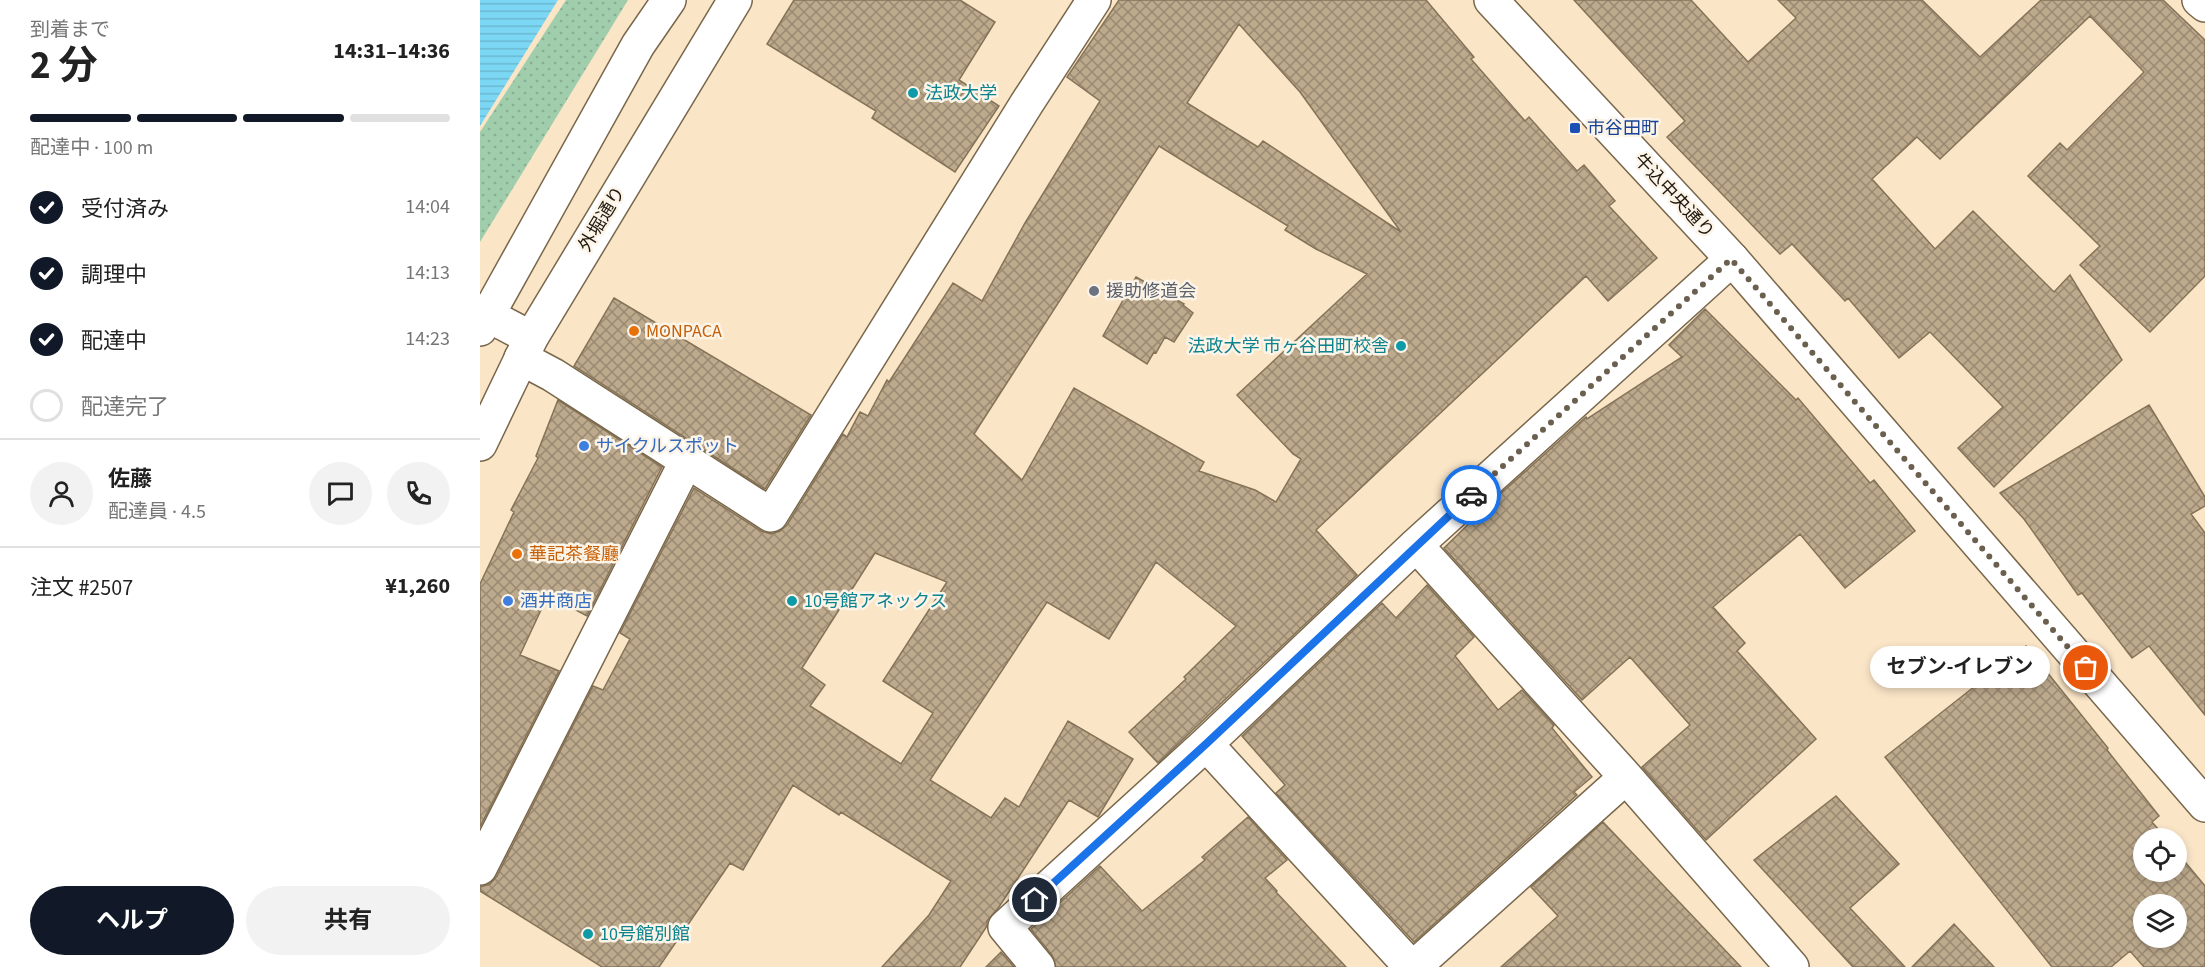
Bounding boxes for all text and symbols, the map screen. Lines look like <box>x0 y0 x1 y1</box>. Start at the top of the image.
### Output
text: 到着まで <box>30 16 110 44</box>
text: 14:31–14:36 <box>333 35 450 67</box>
text: 2 分 <box>30 38 97 94</box>
place label: 法政大学 <box>925 81 997 106</box>
marker: 法政大学 <box>906 86 920 100</box>
place label: 市谷田町 <box>1587 116 1659 141</box>
marker: 市谷田町 <box>1568 121 1582 135</box>
text: 配達中 · 100 m <box>30 134 153 162</box>
street label: 牛込中央通り <box>1628 148 1720 244</box>
street label: 外堀通り <box>573 182 631 256</box>
icon: check <box>30 191 63 224</box>
text: 受付済み <box>81 193 169 225</box>
text: 14:04 <box>405 193 450 221</box>
icon: check <box>30 257 63 290</box>
text: 調理中 <box>81 259 147 291</box>
text: 14:13 <box>405 259 450 287</box>
place label: 援助修道会 <box>1106 279 1196 304</box>
marker: 援助修道会 <box>1087 284 1101 298</box>
place label: MONPACA <box>646 319 722 344</box>
icon: check <box>30 323 63 356</box>
marker: MONPACA <box>627 324 641 338</box>
text: 配達中 <box>81 325 147 357</box>
text: 14:23 <box>405 325 450 353</box>
place label: 法政大学 市ヶ谷田町校舎 <box>1187 334 1389 359</box>
marker: 法政大学 市ヶ谷田町校舎 <box>1394 339 1408 353</box>
text: 配達完了 <box>81 391 169 423</box>
place label: サイクルスポット <box>596 434 739 459</box>
marker: サイクルスポット <box>577 439 591 453</box>
button: person <box>30 462 93 525</box>
button: chat <box>309 462 372 525</box>
button: phone <box>387 462 450 525</box>
text: 佐藤 <box>108 463 152 495</box>
courier <box>1441 465 1501 525</box>
icon: car <box>1455 479 1488 512</box>
text: 配達員 · 4.5 <box>108 498 206 526</box>
place label: 華記茶餐廳 <box>529 542 619 567</box>
marker: 華記茶餐廳 <box>510 547 524 561</box>
text: ¥1,260 <box>385 570 450 602</box>
text: 注文 #2507 <box>30 572 133 604</box>
place label: 酒井商店 <box>520 589 592 614</box>
place label: 10号館アネックス <box>804 589 947 614</box>
marker: 酒井商店 <box>501 594 515 608</box>
marker: 10号館アネックス <box>785 594 799 608</box>
pin <box>2060 642 2111 693</box>
callout: セブン-イレブン <box>1870 647 2050 689</box>
icon: bag <box>2069 651 2102 684</box>
text: セブン-イレブン <box>1887 653 2033 681</box>
map controls <box>2133 828 2187 948</box>
button: locate <box>2133 828 2187 882</box>
pin <box>1009 874 1060 925</box>
icon: home <box>1018 883 1051 916</box>
button: ヘルプ <box>30 886 234 955</box>
button: 共有 <box>246 886 450 955</box>
button: layers <box>2133 894 2187 948</box>
place label: 10号館別館 <box>600 922 690 947</box>
marker: 10号館別館 <box>581 927 595 941</box>

